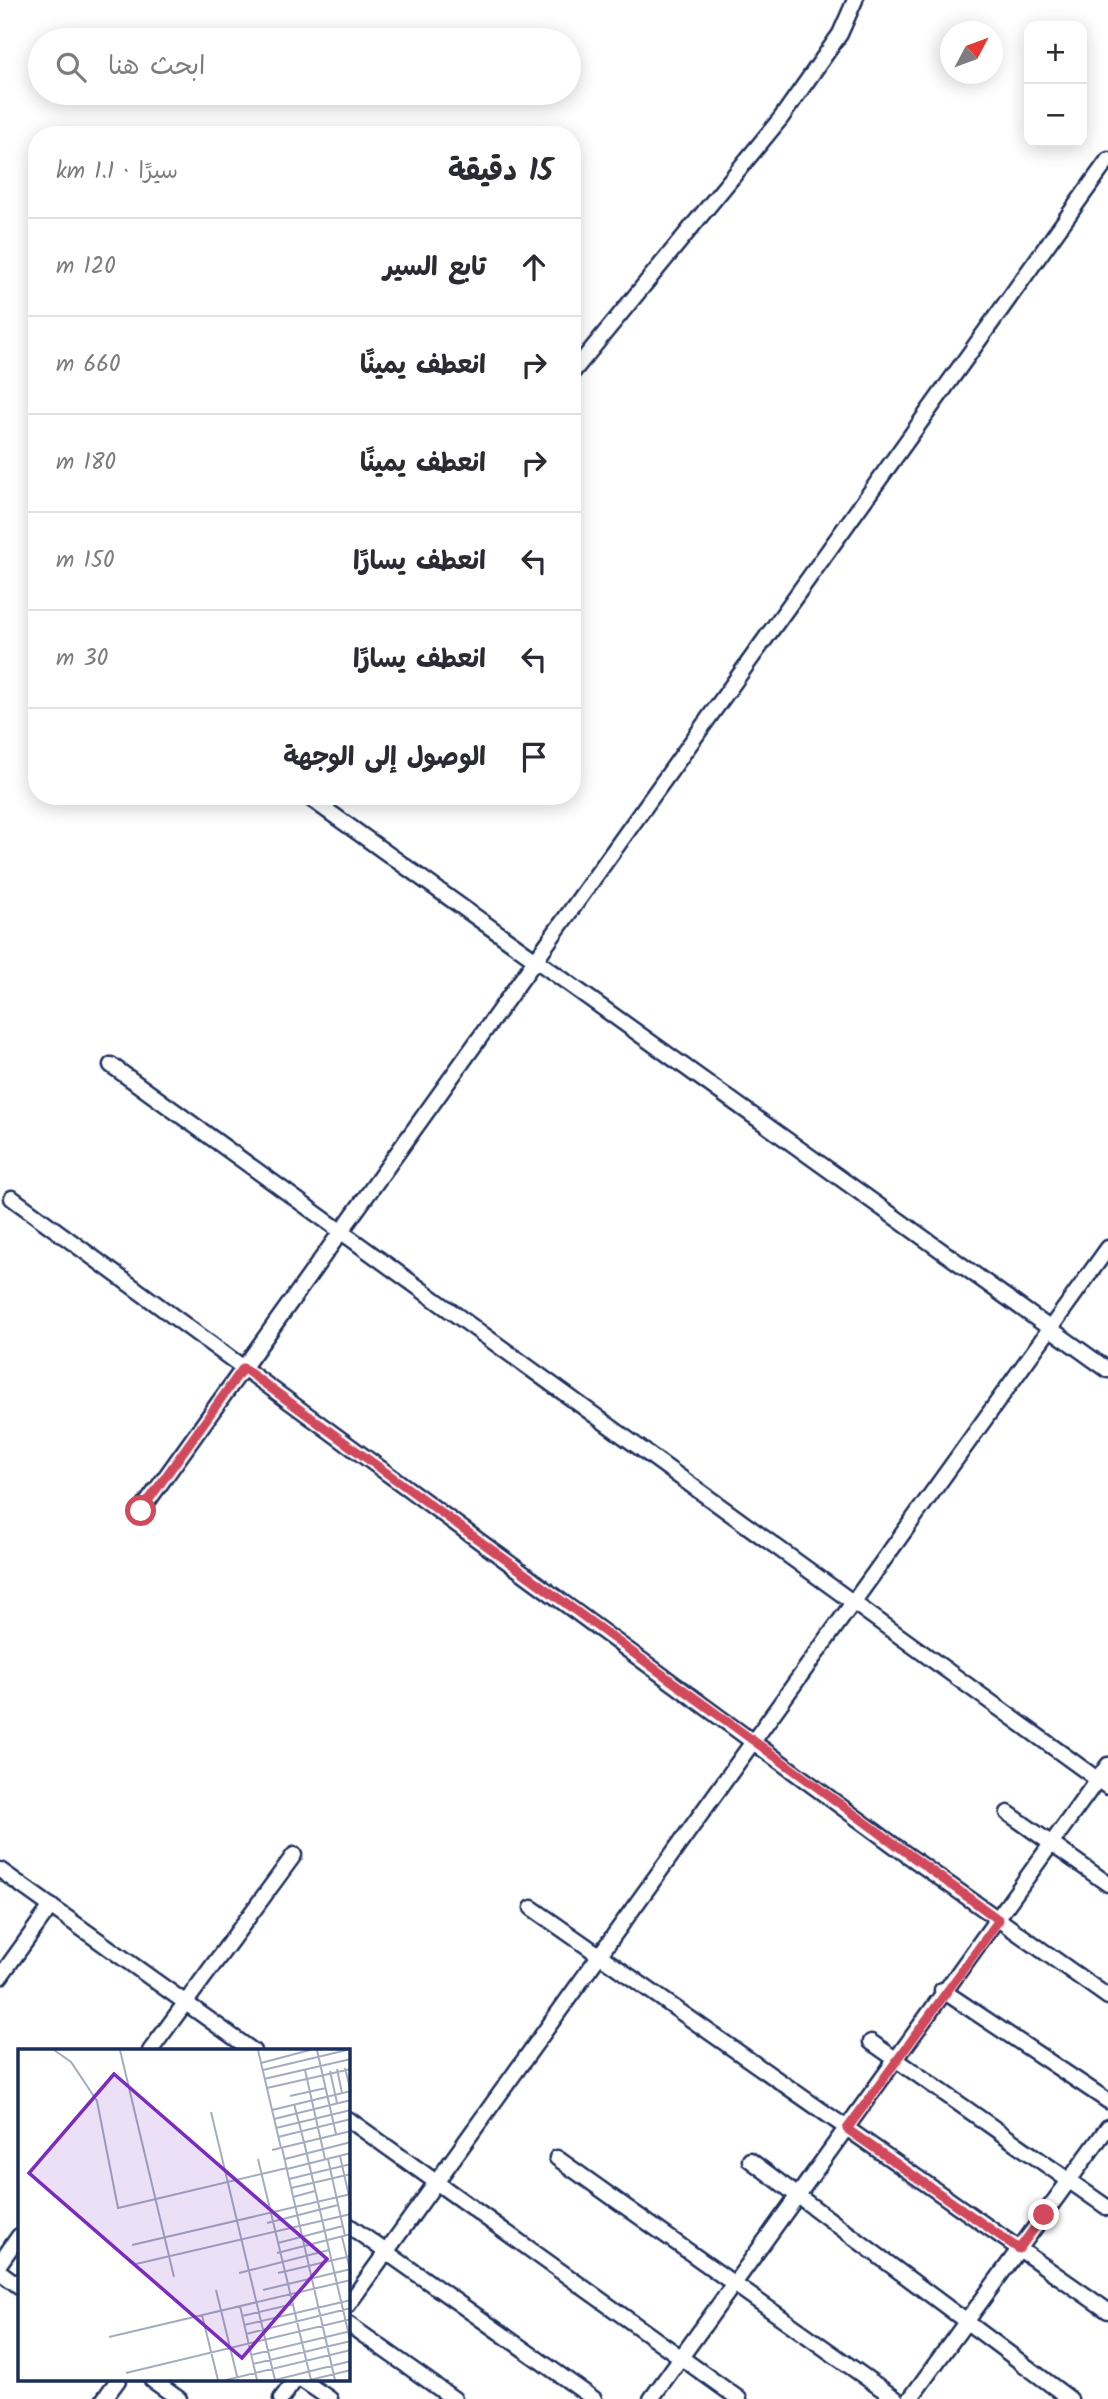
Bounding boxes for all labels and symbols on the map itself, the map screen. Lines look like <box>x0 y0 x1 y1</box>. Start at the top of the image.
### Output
north arrow <box>940 21 1003 84</box>
route start <box>125 1495 156 1526</box>
inset map <box>18 2049 350 2382</box>
route end <box>1028 2199 1059 2230</box>

